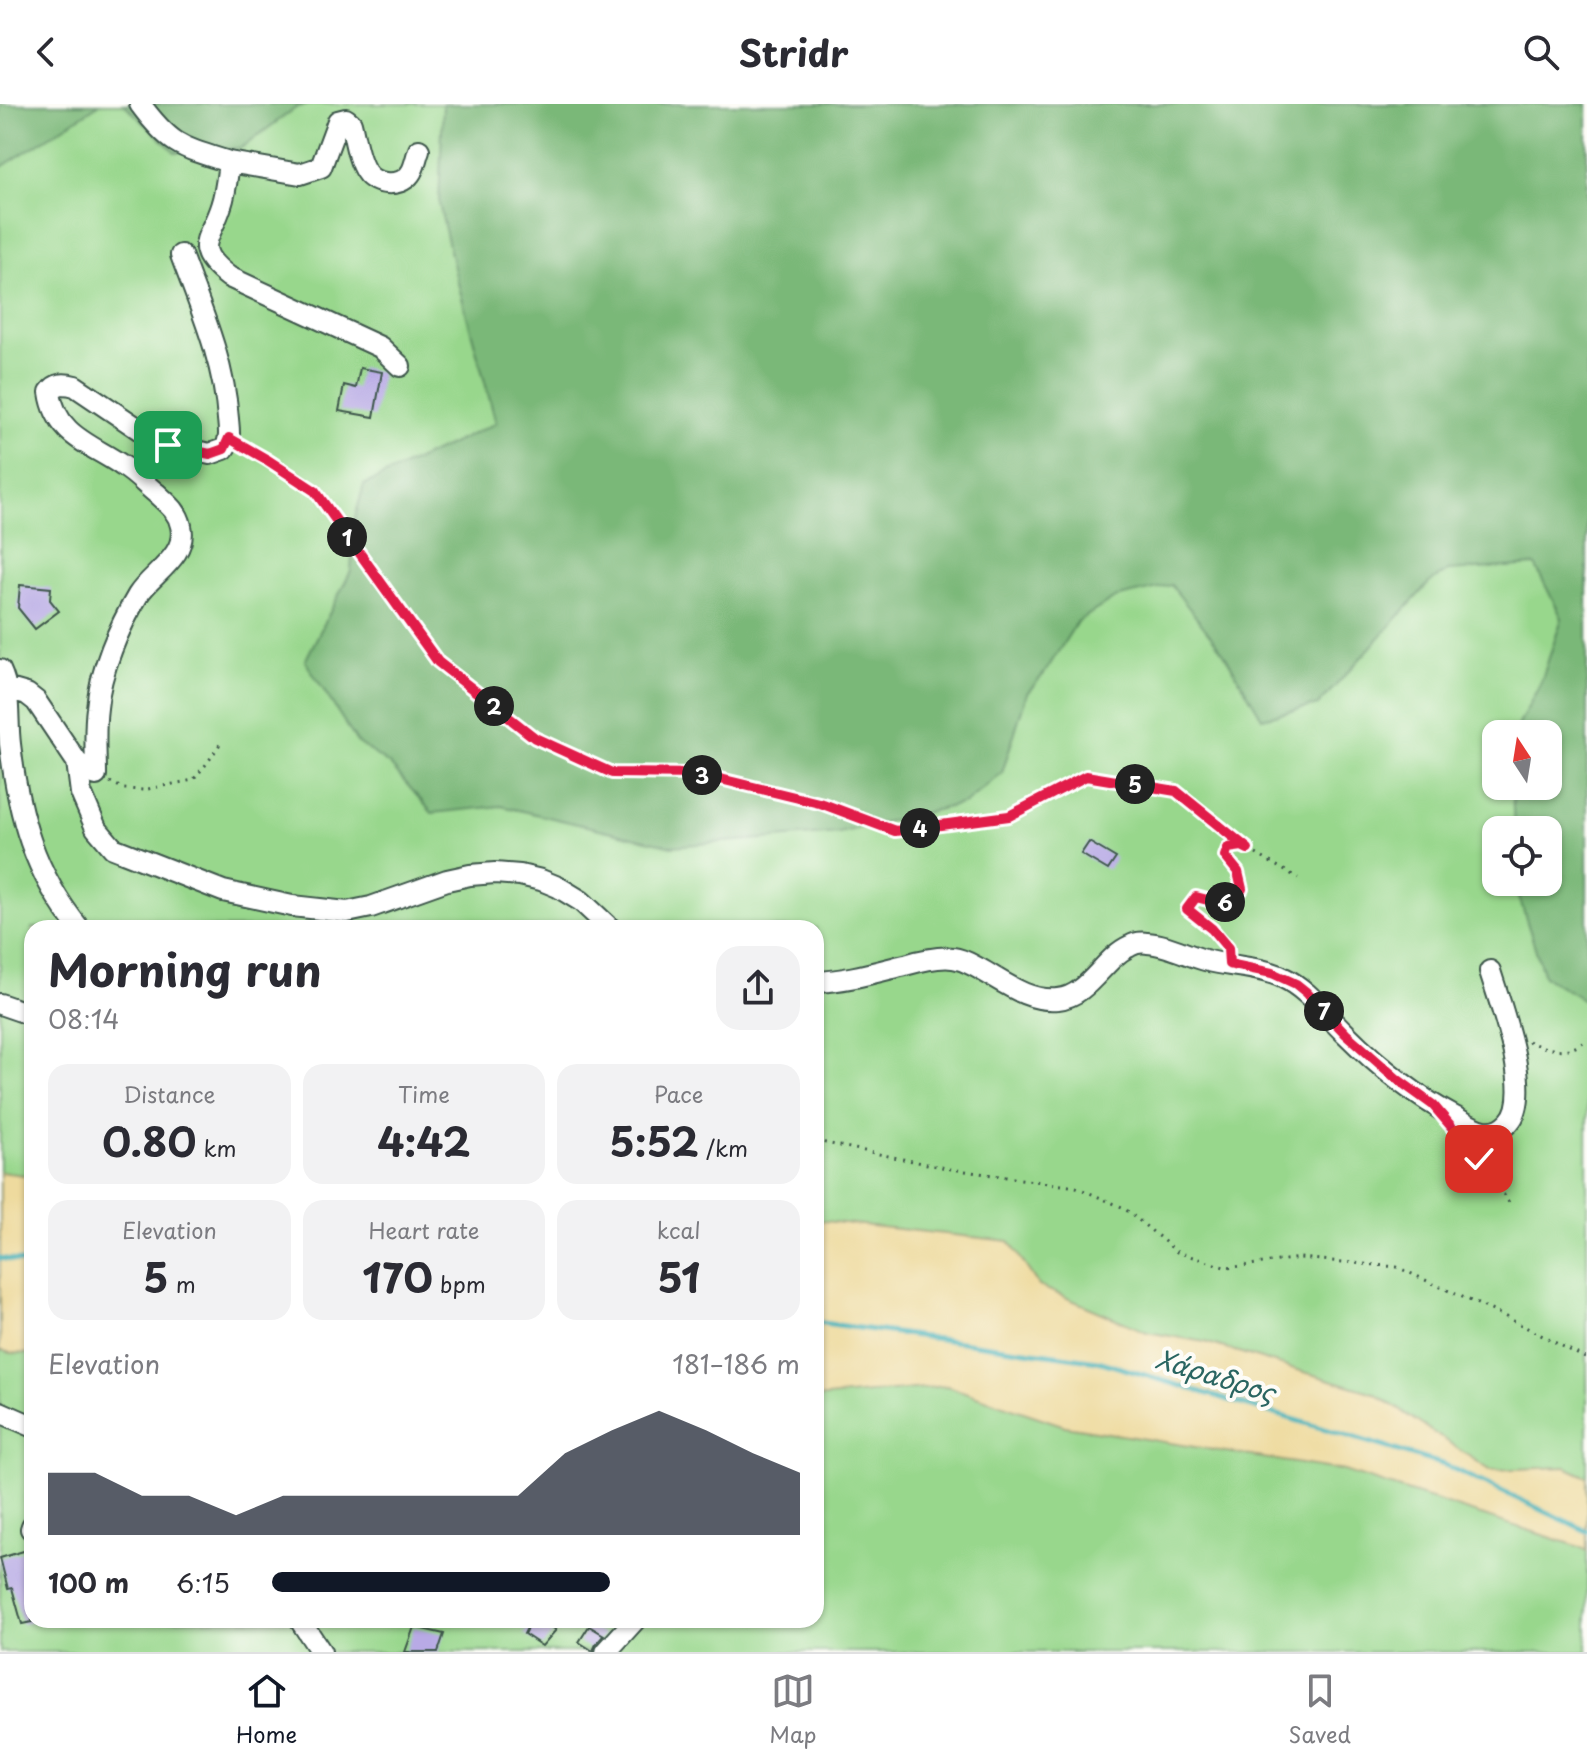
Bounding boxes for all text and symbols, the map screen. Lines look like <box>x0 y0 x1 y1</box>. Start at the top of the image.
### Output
text: Stridr <box>739 25 848 79</box>
icon: back <box>24 30 68 74</box>
icon: search <box>1519 30 1563 74</box>
pin <box>134 411 202 479</box>
icon: arrive <box>146 423 190 467</box>
pin: 1 <box>327 517 367 557</box>
text: 1 <box>342 520 352 553</box>
pin: 2 <box>474 686 514 726</box>
text: 2 <box>486 689 502 722</box>
north arrow <box>1482 720 1562 800</box>
map controls <box>1482 720 1562 896</box>
pin: 3 <box>682 755 722 795</box>
text: 3 <box>695 758 709 791</box>
pin: 5 <box>1115 764 1155 804</box>
text: 5 <box>1128 767 1142 800</box>
pin: 4 <box>900 808 940 848</box>
text: 4 <box>913 811 927 844</box>
button: locate <box>1482 816 1562 896</box>
pin: 6 <box>1205 882 1245 922</box>
text: 6 <box>1217 885 1233 918</box>
text: Morning run <box>48 936 322 1002</box>
button: share <box>716 946 800 1030</box>
pin: 7 <box>1304 991 1344 1031</box>
text: 7 <box>1318 994 1330 1027</box>
text: 08:14 <box>48 999 120 1038</box>
text: Distance <box>123 1077 215 1110</box>
text: Time <box>398 1077 450 1110</box>
text: Pace <box>654 1077 703 1110</box>
text: 0.80 <box>102 1110 196 1171</box>
text: 4:42 <box>377 1110 471 1171</box>
text: 5:52 <box>609 1110 699 1171</box>
pin <box>1445 1125 1513 1193</box>
text: km <box>196 1131 237 1164</box>
text: /km <box>699 1131 748 1164</box>
icon: check <box>1457 1137 1501 1181</box>
text: Elevation <box>122 1213 217 1246</box>
text: Heart rate <box>368 1213 480 1246</box>
text: kcal <box>657 1213 701 1246</box>
text: 5 <box>143 1246 169 1307</box>
text: 170 <box>362 1246 433 1307</box>
text: 51 <box>657 1246 700 1307</box>
text: m <box>169 1267 196 1300</box>
text: bpm <box>433 1267 486 1300</box>
water label: Χάραδρος <box>1152 1338 1283 1412</box>
text: Elevation <box>48 1344 160 1383</box>
text: 181–186 m <box>672 1344 800 1383</box>
text: 100 m <box>48 1563 129 1602</box>
text: 6:15 <box>176 1563 230 1602</box>
tab: Home <box>236 1669 297 1750</box>
tab: Map <box>769 1669 816 1750</box>
tab: Saved <box>1288 1669 1351 1750</box>

